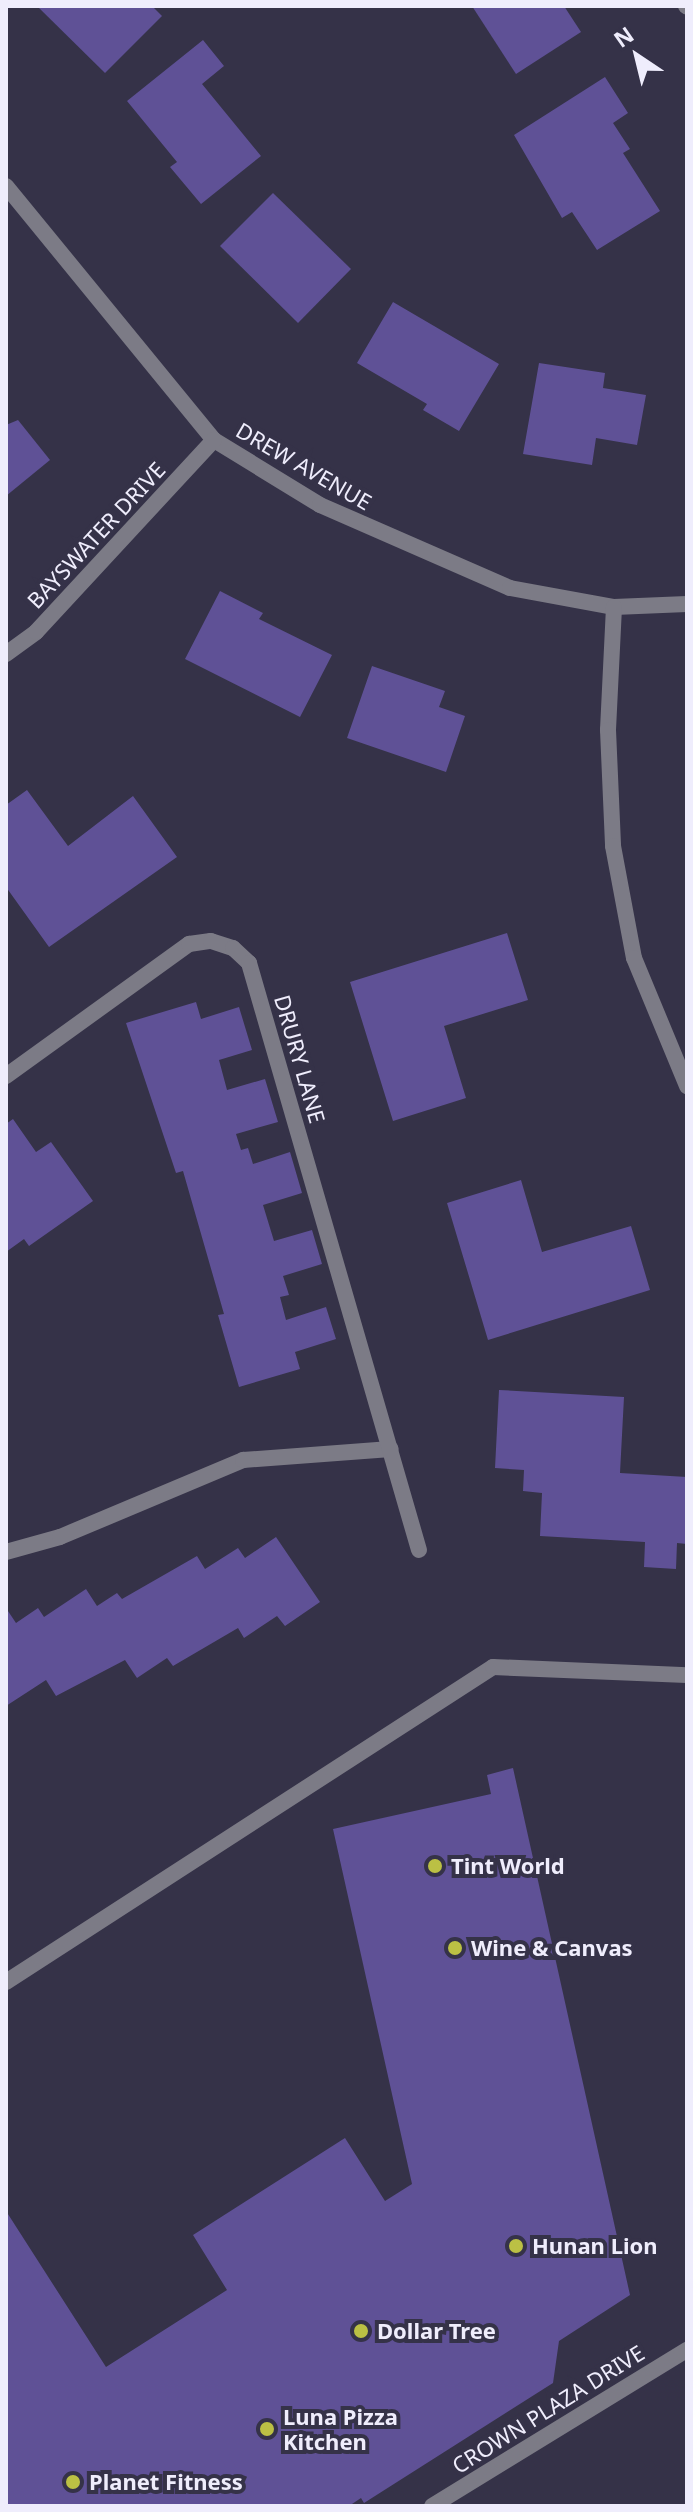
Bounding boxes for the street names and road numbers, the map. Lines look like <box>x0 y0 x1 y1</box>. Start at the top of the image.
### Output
street label: DREW AVENUE <box>232 417 376 515</box>
street label: BAYSWATER DRIVE <box>21 456 171 614</box>
street label: DRURY LANE <box>269 992 331 1126</box>
street label: CROWN PLAZA DRIVE <box>447 2339 649 2479</box>

